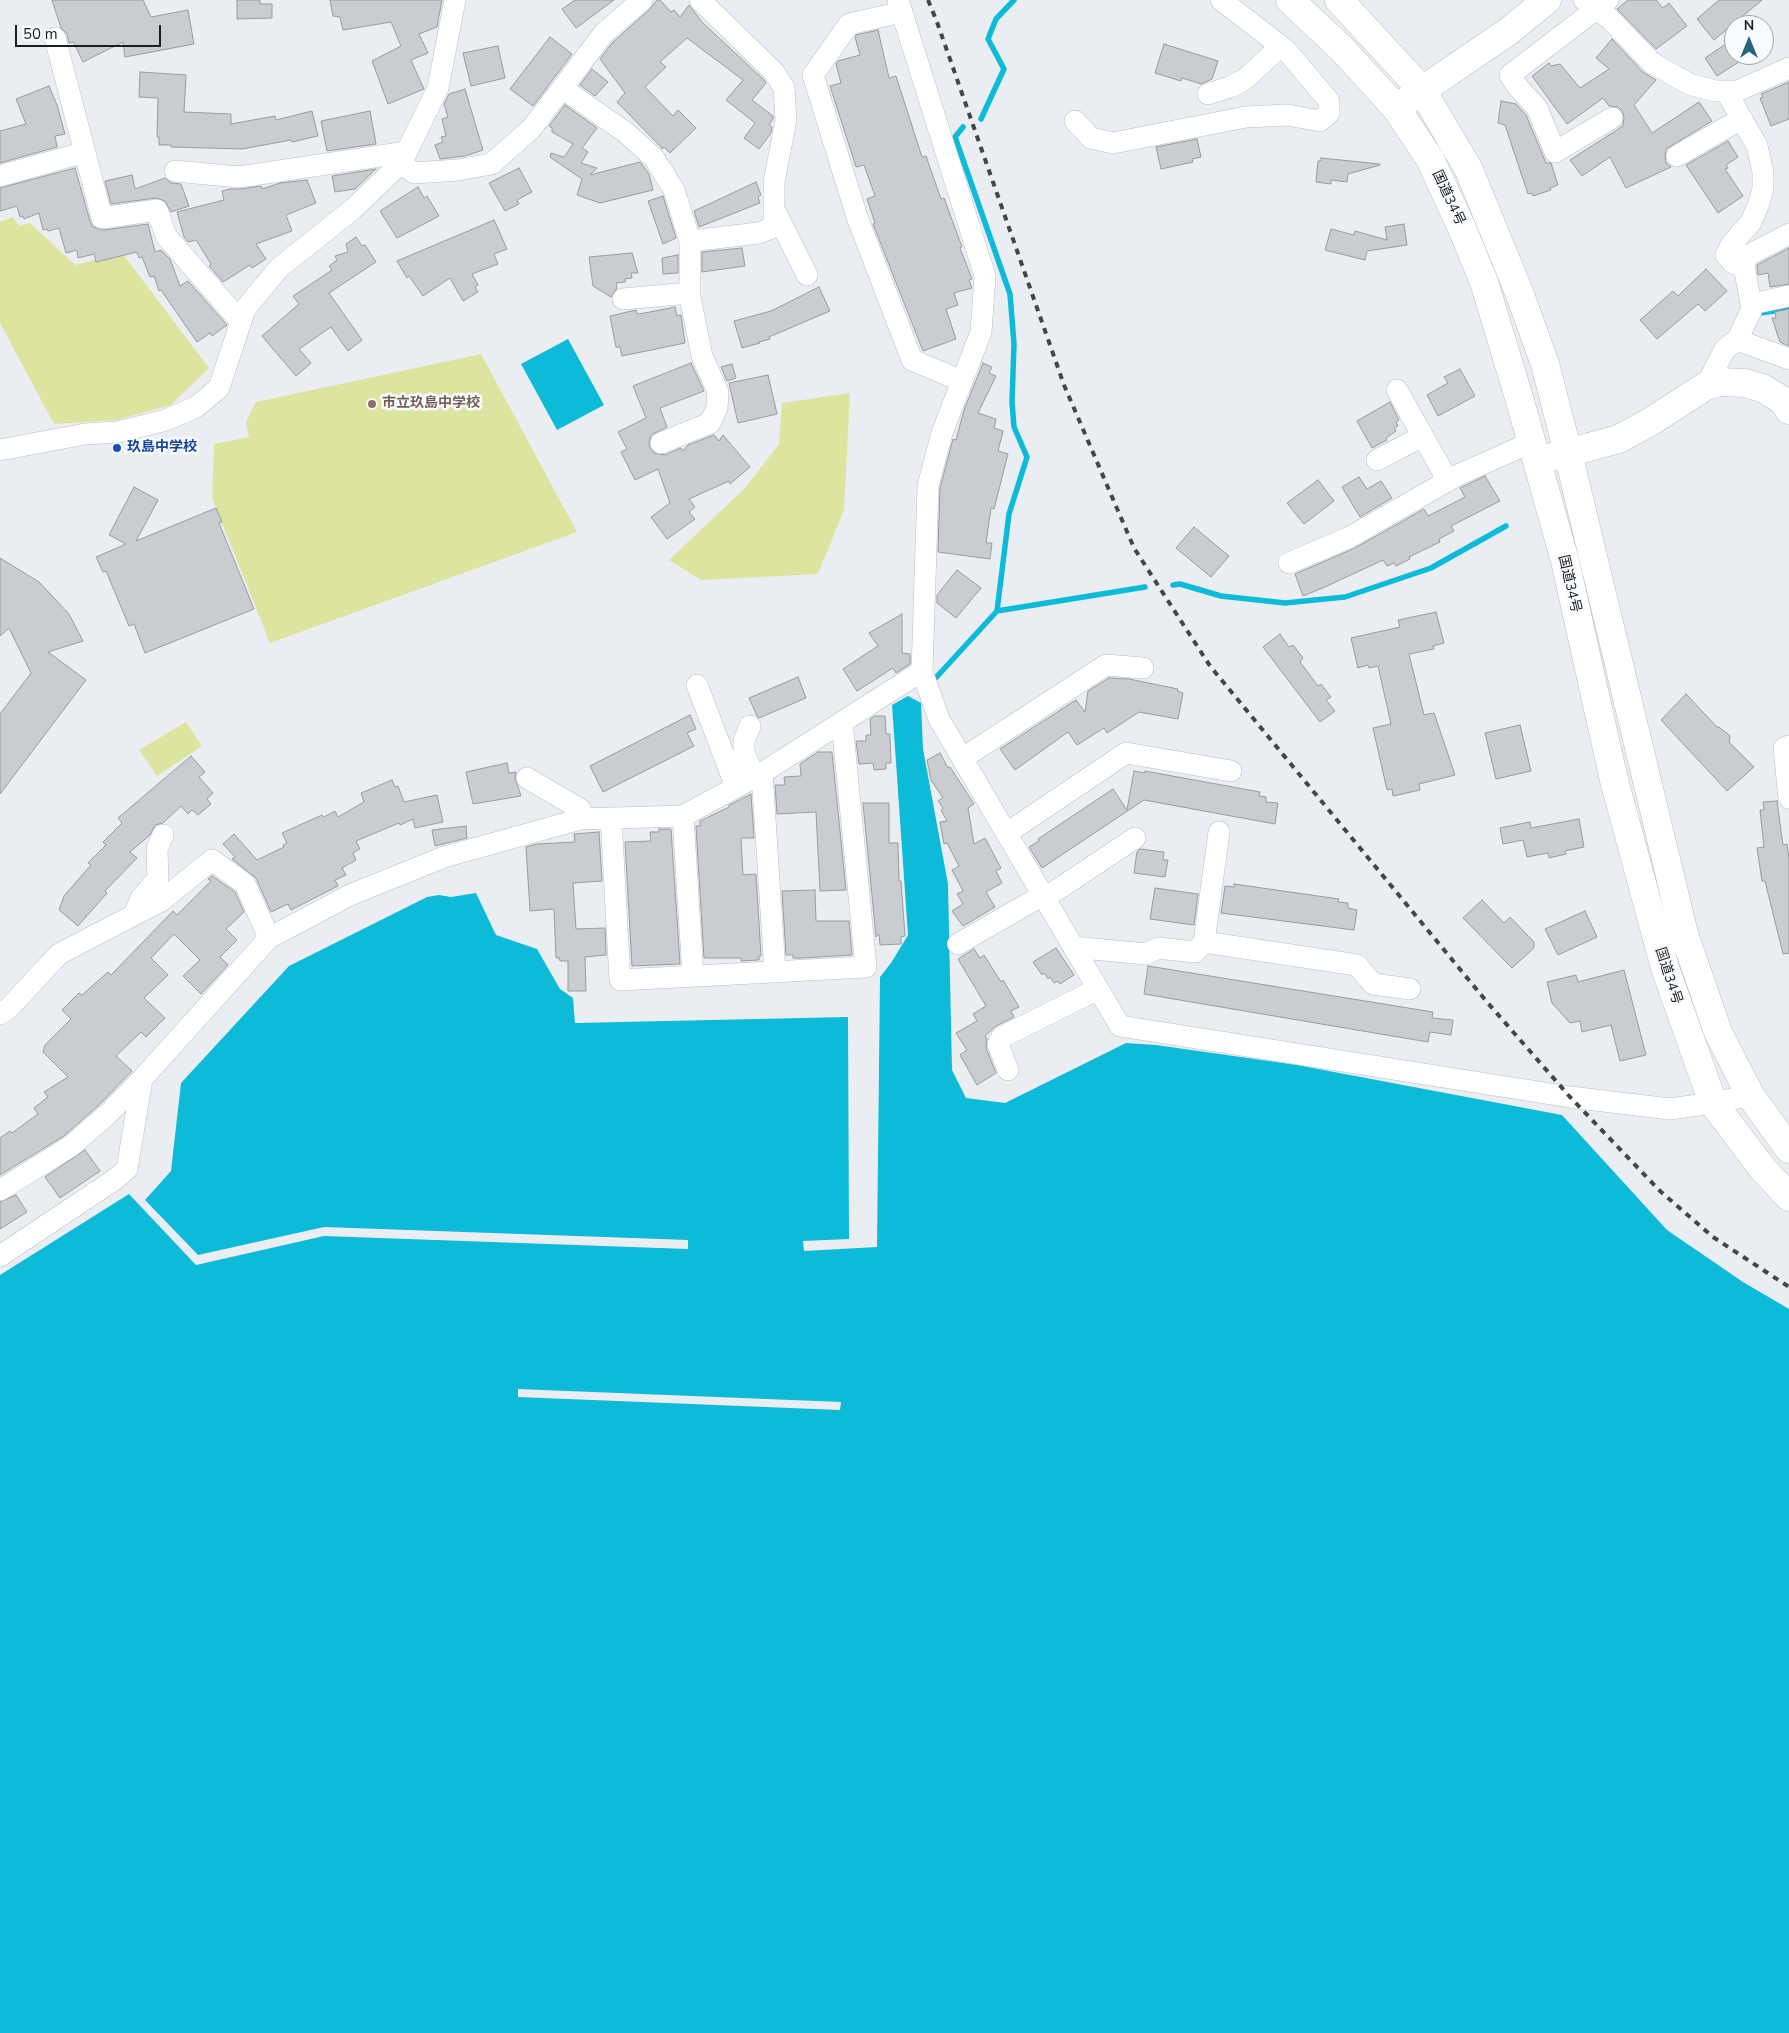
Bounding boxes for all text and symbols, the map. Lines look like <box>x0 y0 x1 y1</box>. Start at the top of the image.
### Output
scale bar <box>18 15 164 47</box>
north arrow <box>1724 15 1774 65</box>
text: N <box>1744 16 1754 35</box>
text: 50 m <box>23 24 58 44</box>
street label: 国道34号 <box>1428 168 1468 228</box>
place label: 市立玖島中学校 <box>382 396 480 412</box>
marker: 市立玖島中学校 <box>366 398 378 410</box>
place label: 玖島中学校 <box>127 440 197 456</box>
marker: 玖島中学校 <box>111 442 123 454</box>
street label: 国道34号 <box>1554 553 1584 615</box>
street label: 国道34号 <box>1651 945 1685 1007</box>

